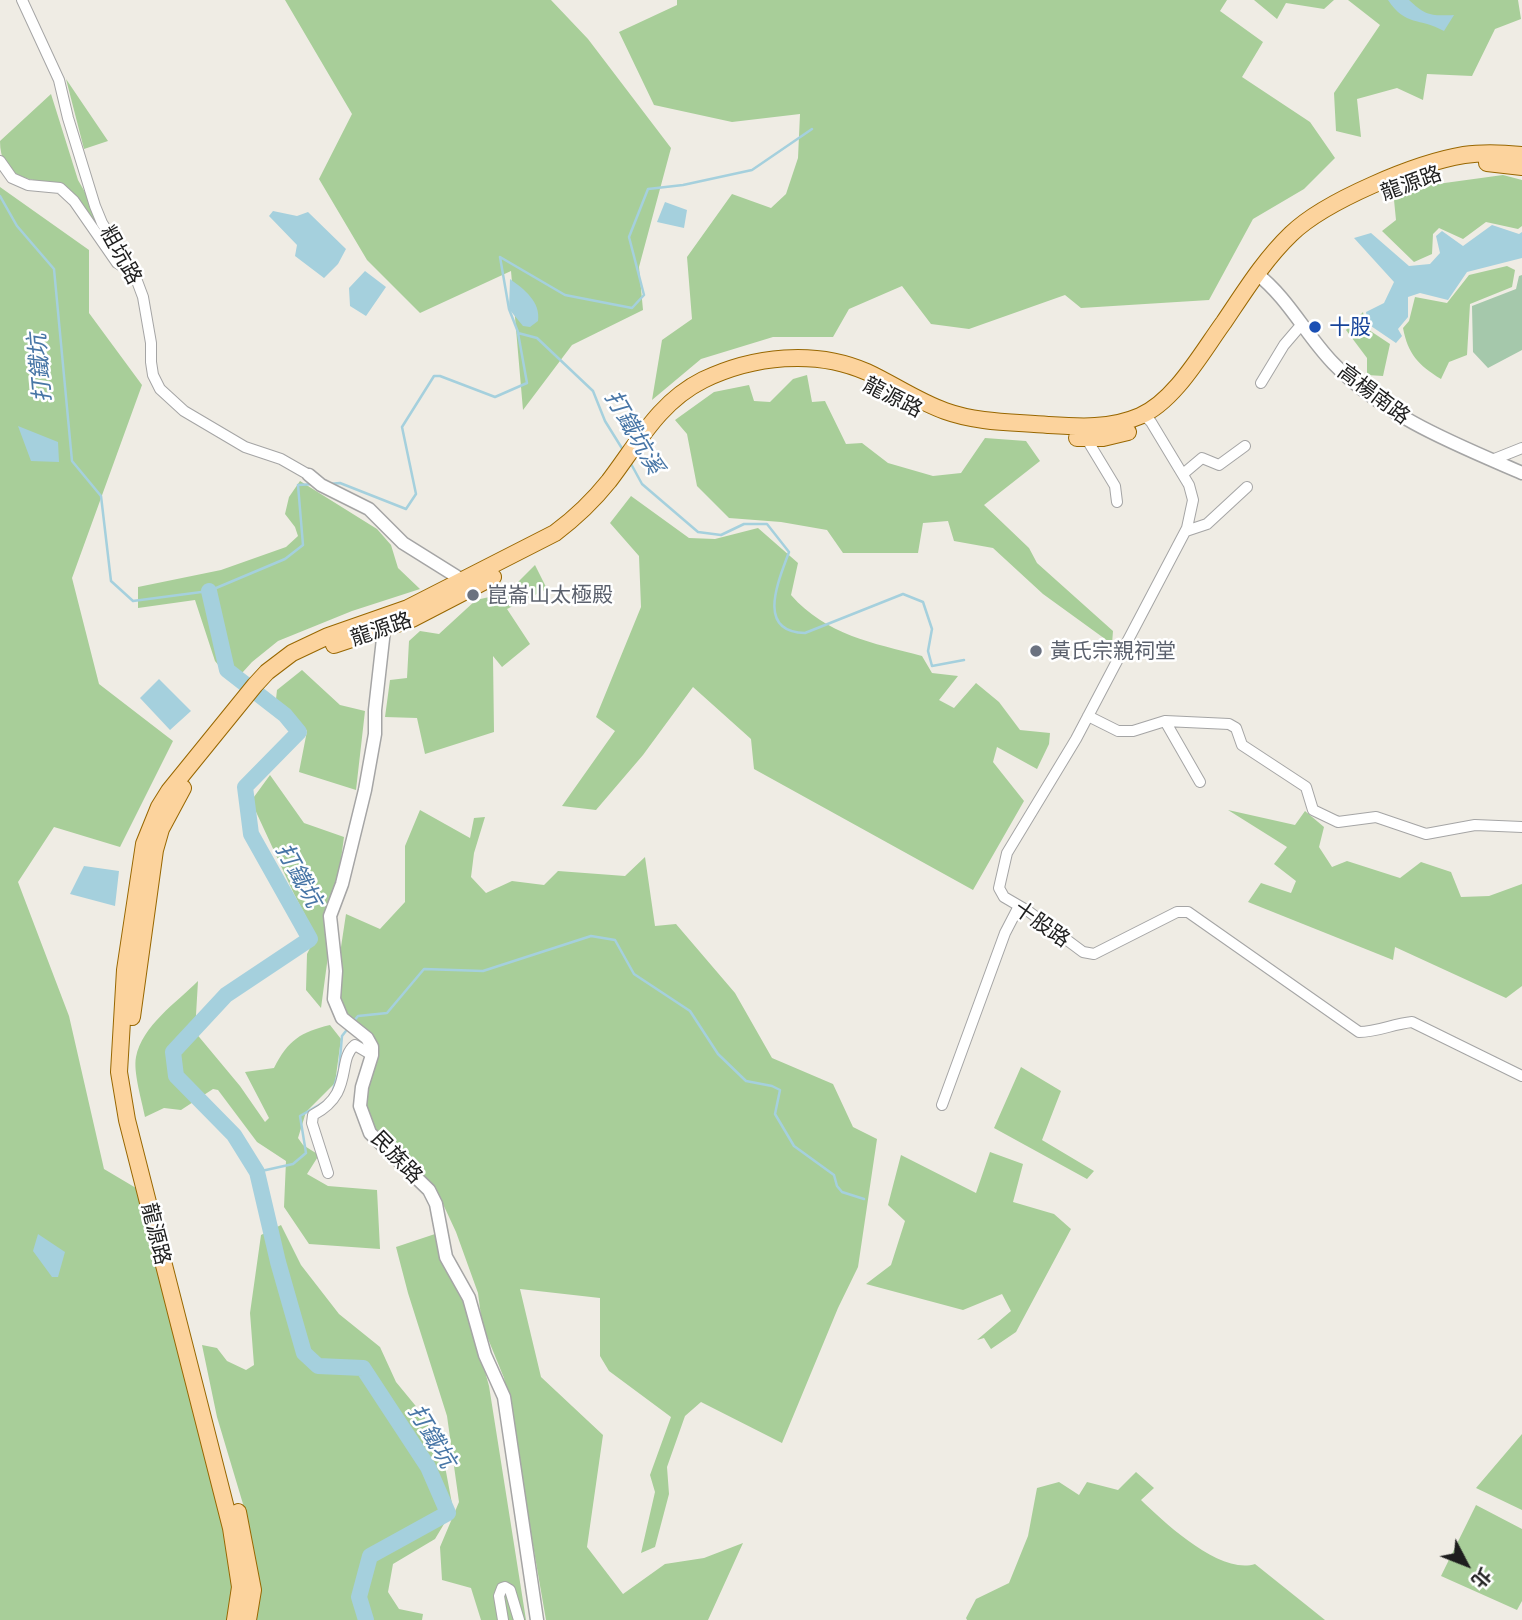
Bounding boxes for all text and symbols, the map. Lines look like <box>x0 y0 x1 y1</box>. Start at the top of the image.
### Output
street label: 龍源路 <box>1377 160 1445 206</box>
street label: 粗坑路 <box>95 221 147 289</box>
place label: 十股 <box>1329 314 1371 340</box>
marker: 十股 <box>1307 319 1323 335</box>
water label: 打鐵坑 <box>23 332 57 404</box>
street label: 高楊南路 <box>1333 359 1415 429</box>
street label: 龍源路 <box>859 371 927 423</box>
water label: 打鐵坑溪 <box>599 385 669 479</box>
place label: 崑崙山太極殿 <box>487 582 613 608</box>
marker: 崑崙山太極殿 <box>465 587 481 603</box>
street label: 龍源路 <box>347 607 415 651</box>
place label: 黃氏宗親祠堂 <box>1050 638 1176 664</box>
marker: 黃氏宗親祠堂 <box>1028 643 1044 659</box>
water label: 打鐵坑 <box>270 838 328 912</box>
street label: 十股路 <box>1009 896 1075 952</box>
street label: 民族路 <box>366 1126 428 1188</box>
street label: 龍源路 <box>136 1200 176 1268</box>
water label: 打鐵坑 <box>402 1399 462 1473</box>
north arrow <box>1431 1529 1501 1599</box>
text: 北 <box>1467 1564 1496 1592</box>

